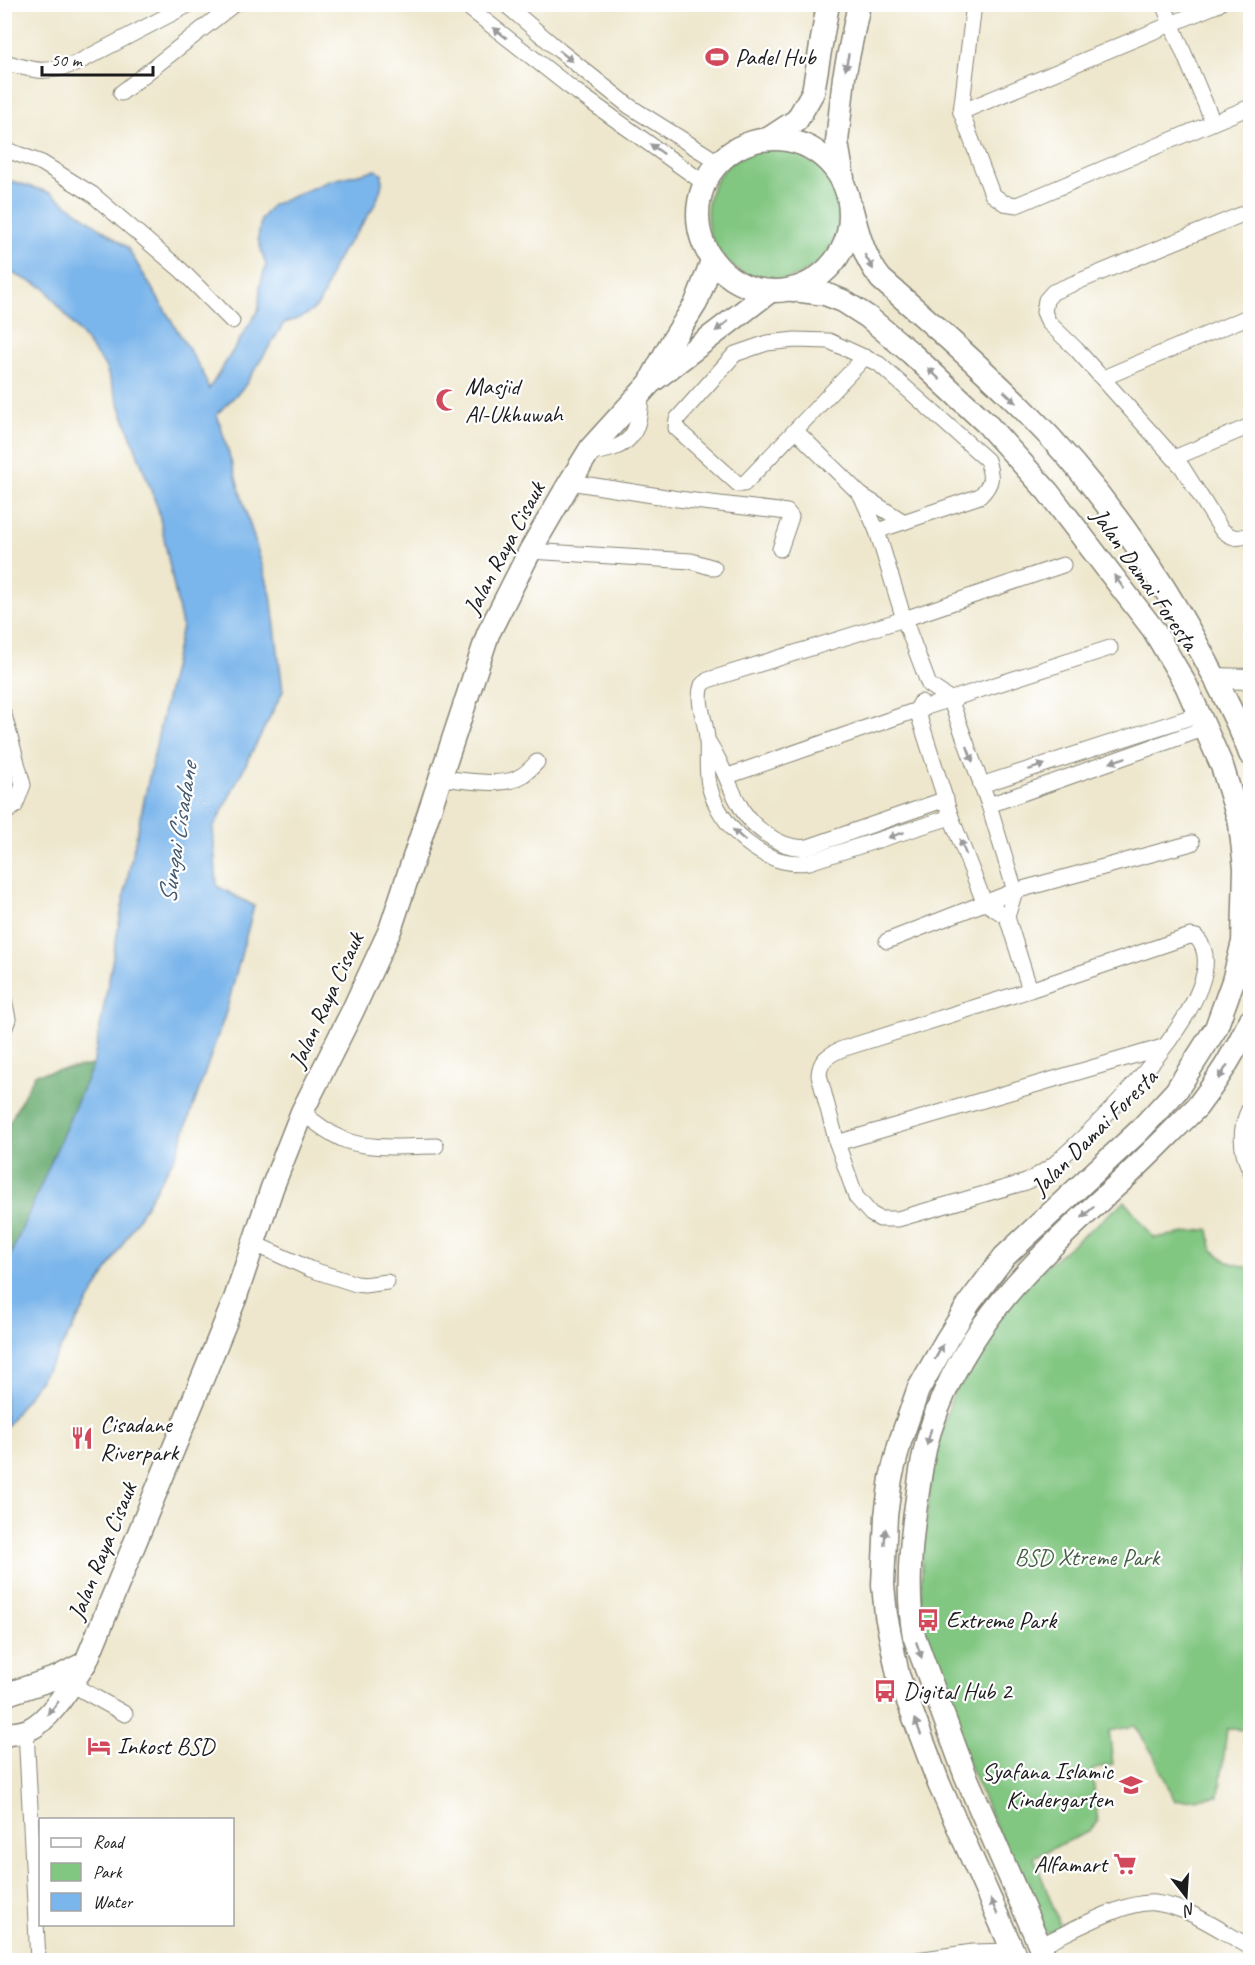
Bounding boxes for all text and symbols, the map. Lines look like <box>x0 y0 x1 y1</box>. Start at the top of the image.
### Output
one-way arrow <box>492 26 508 39</box>
scale bar <box>42 39 153 77</box>
place label: Padel Hub <box>735 42 817 72</box>
sports icon: Padel Hub <box>704 44 730 70</box>
text: 50 m <box>51 49 84 71</box>
one-way arrow <box>558 49 573 62</box>
one-way arrow <box>842 53 851 72</box>
one-way arrow <box>649 143 665 155</box>
one-way arrow <box>864 254 875 270</box>
one-way arrow <box>714 320 729 332</box>
one-way arrow <box>927 368 942 381</box>
place label: Masjid Al-Ukhuwah <box>465 371 565 429</box>
mosque icon: Masjid Al-Ukhuwah <box>434 387 460 413</box>
one-way arrow <box>1002 389 1016 403</box>
street label: Jalan Raya Cisauk <box>456 475 553 620</box>
street label: Jalan Damai Foresta <box>1084 501 1206 657</box>
one-way arrow <box>1113 575 1125 590</box>
one-way arrow <box>966 745 976 763</box>
water label: Sungai Cisadane <box>150 756 206 906</box>
one-way arrow <box>1109 756 1127 765</box>
one-way arrow <box>1028 761 1046 771</box>
one-way arrow <box>732 829 747 842</box>
one-way arrow <box>887 830 905 840</box>
one-way arrow <box>958 838 967 856</box>
street label: Jalan Raya Cisauk <box>281 926 371 1073</box>
street label: Jalan Damai Foresta <box>1024 1061 1165 1202</box>
one-way arrow <box>1217 1064 1228 1080</box>
one-way arrow <box>1081 1205 1095 1219</box>
one-way arrow <box>934 1344 944 1361</box>
place label: Cisadane Riverpark <box>100 1409 181 1467</box>
restaurant icon: Cisadane Riverpark <box>69 1425 95 1451</box>
one-way arrow <box>923 1428 933 1446</box>
street label: Jalan Raya Cisauk <box>60 1476 144 1625</box>
one-way arrow <box>880 1528 889 1547</box>
park label: BSD Xtreme Park <box>1015 1542 1162 1572</box>
place label: Extreme Park <box>946 1605 1058 1635</box>
bus stop icon: Extreme Park <box>915 1607 941 1633</box>
one-way arrow <box>914 1641 924 1659</box>
place label: Digital Hub 2 <box>903 1676 1014 1706</box>
bus stop icon: Digital Hub 2 <box>872 1678 898 1704</box>
one-way arrow <box>46 1700 59 1716</box>
one-way arrow <box>913 1718 923 1736</box>
place label: Inkost BSD <box>117 1731 216 1761</box>
hotel icon: Inkost BSD <box>86 1733 112 1759</box>
place label: Syafana Islamic Kindergarten <box>982 1756 1114 1814</box>
school or university icon: Syafana Islamic Kindergarten <box>1118 1772 1144 1798</box>
legend <box>39 1818 234 1926</box>
text: Road <box>93 1831 126 1853</box>
place label: Alfamart <box>1034 1849 1109 1879</box>
supermarket icon: Alfamart <box>1112 1851 1138 1877</box>
text: Park <box>93 1861 123 1883</box>
north arrow <box>1156 1866 1216 1926</box>
text: Water <box>93 1891 134 1913</box>
one-way arrow <box>989 1898 998 1916</box>
text: N <box>1179 1898 1198 1921</box>

